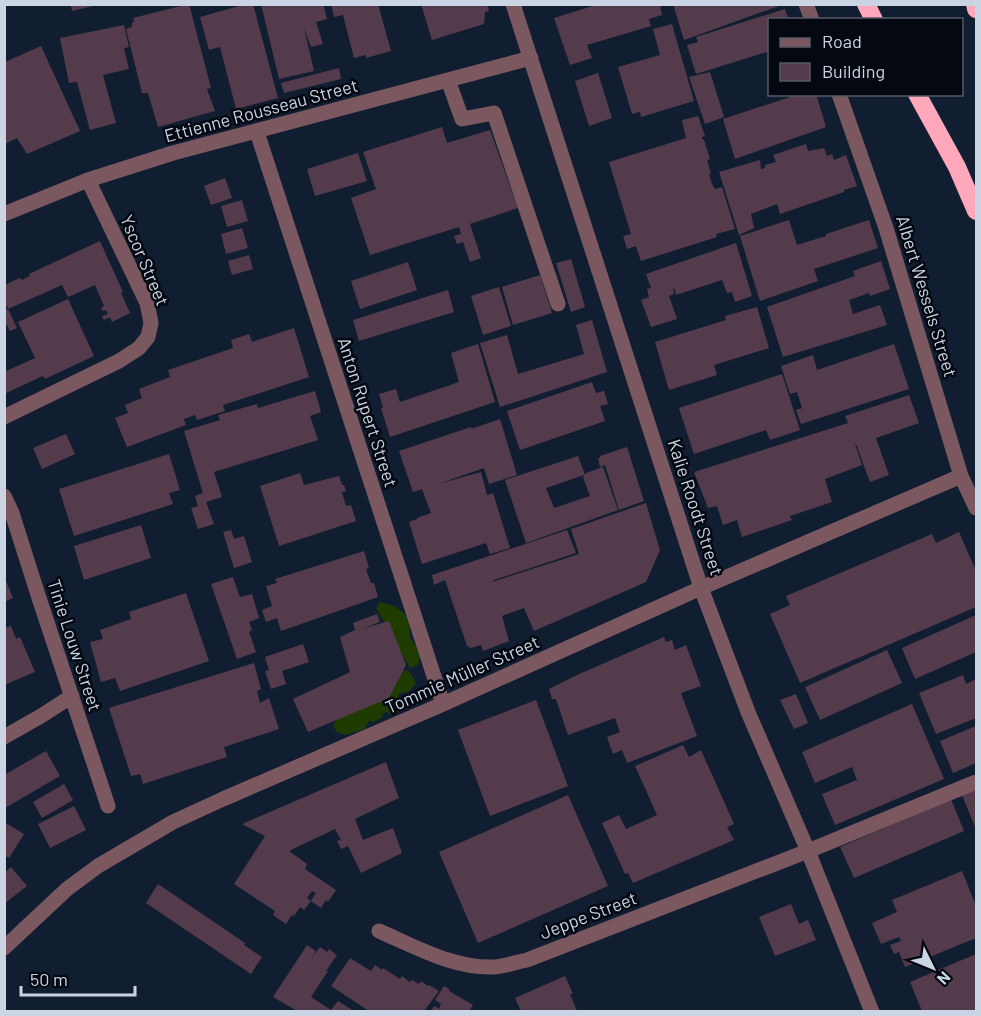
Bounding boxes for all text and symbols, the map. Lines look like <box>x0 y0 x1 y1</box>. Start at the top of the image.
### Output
legend <box>768 18 963 96</box>
text: Road <box>822 30 862 52</box>
text: Building <box>822 60 885 82</box>
street label: Ettienne Rousseau Street <box>162 74 360 146</box>
street label: Yscor Street <box>116 211 174 309</box>
street label: Albert Wessels Street <box>892 213 962 379</box>
street label: Anton Rupert Street <box>333 334 403 490</box>
street label: Kalie Roodt Street <box>664 436 728 578</box>
street label: Tinie Louw Street <box>43 576 107 714</box>
street label: Tommie Müller Street <box>382 630 542 718</box>
street label: Jeppe Street <box>536 886 640 944</box>
north arrow <box>903 938 963 998</box>
scale bar <box>21 959 135 997</box>
text: 50 m <box>30 968 68 990</box>
text: N <box>934 968 955 989</box>

